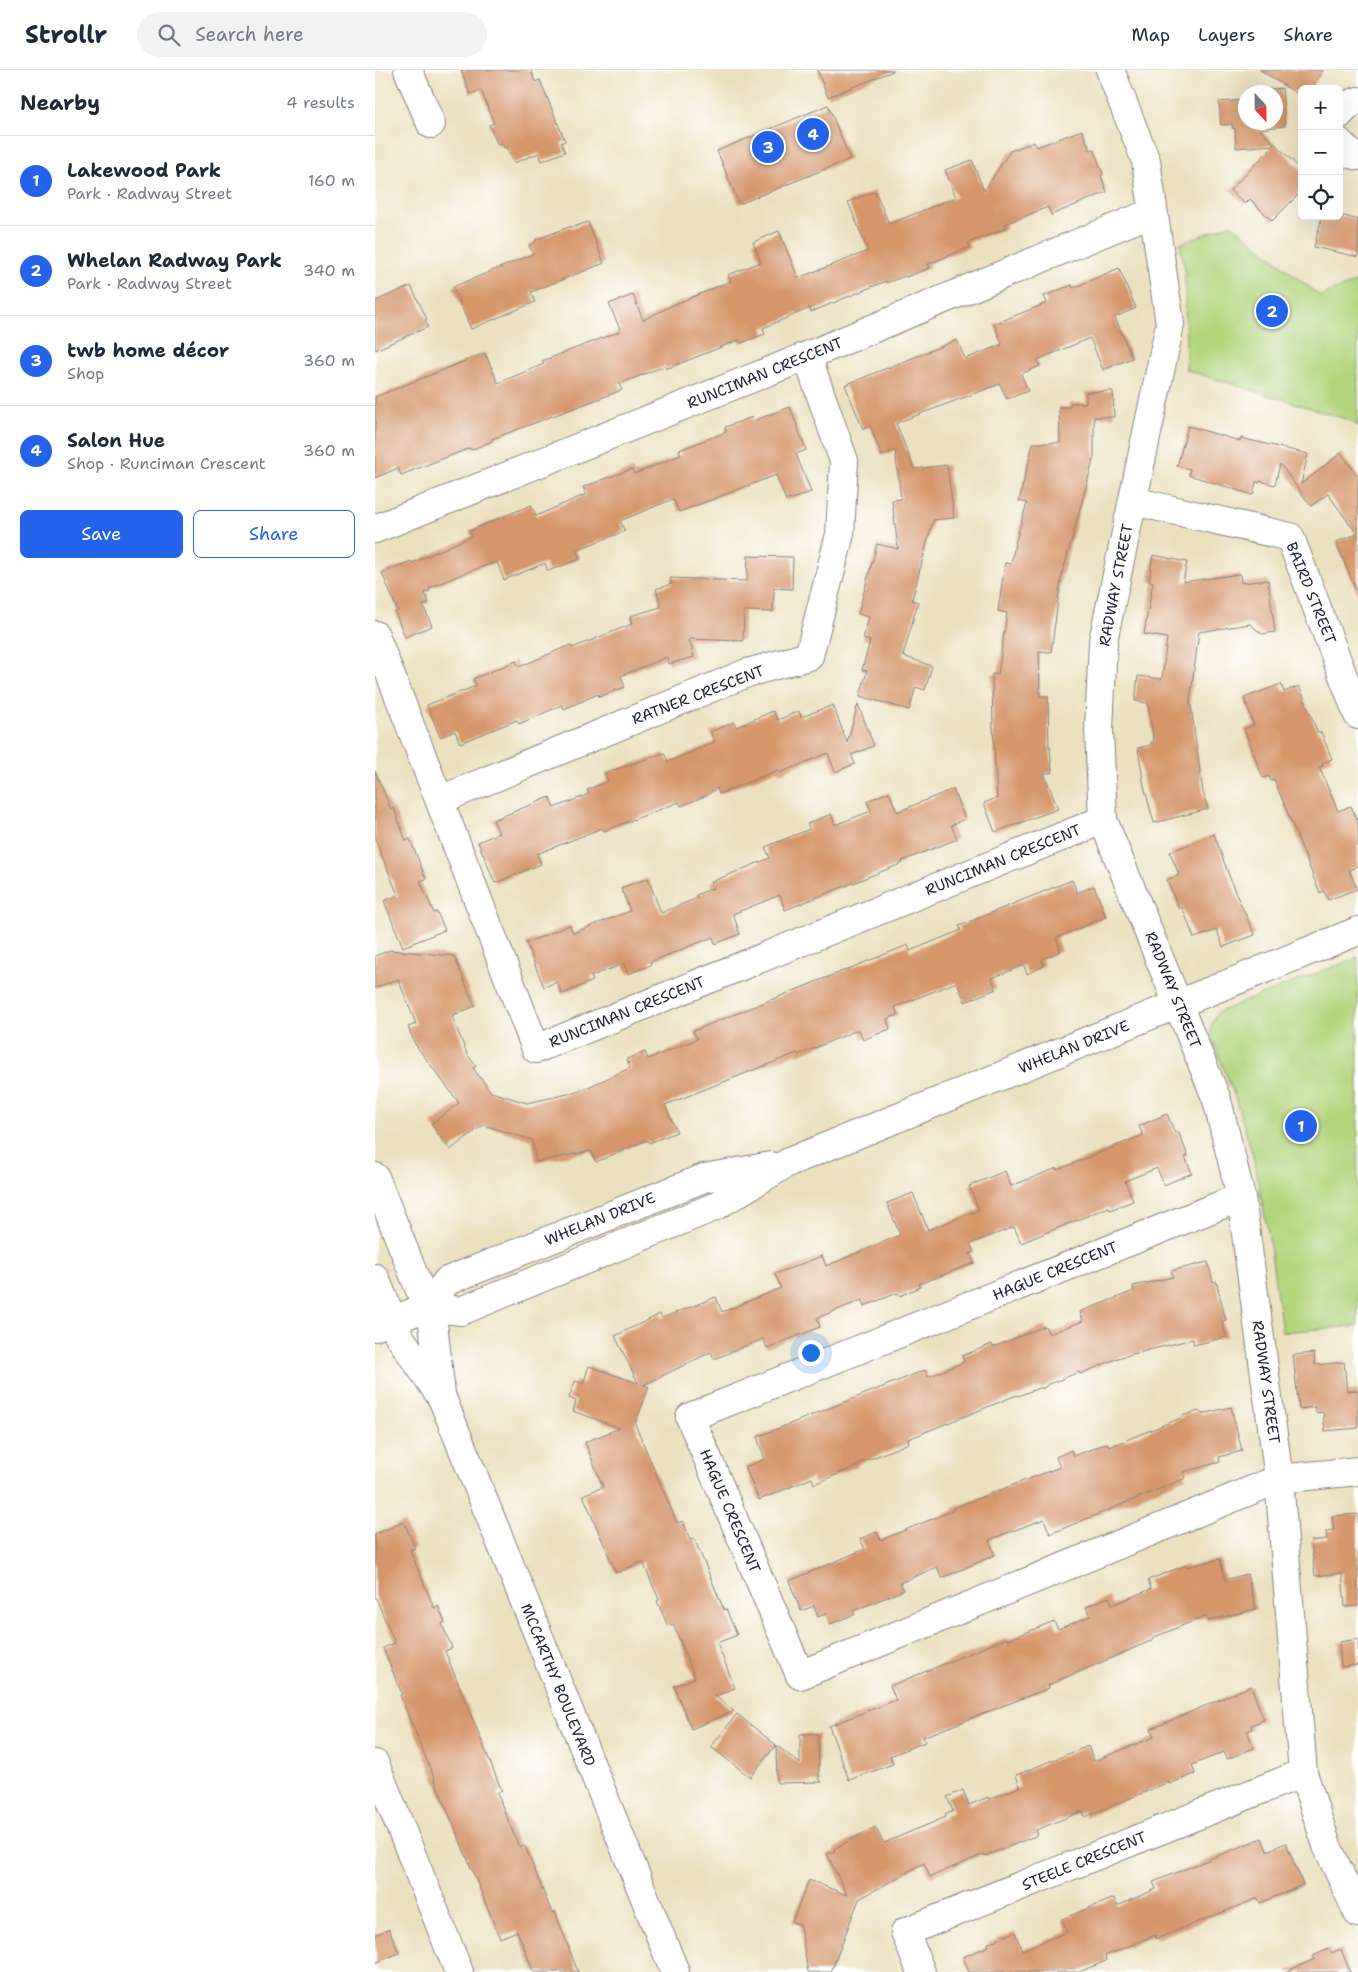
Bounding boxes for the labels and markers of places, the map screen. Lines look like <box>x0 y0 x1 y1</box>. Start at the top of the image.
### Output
pin: 4 <box>797 115 829 153</box>
pin: 3 <box>752 128 784 166</box>
pin: 2 <box>1256 292 1288 330</box>
pin: 1 <box>1285 1107 1317 1145</box>

